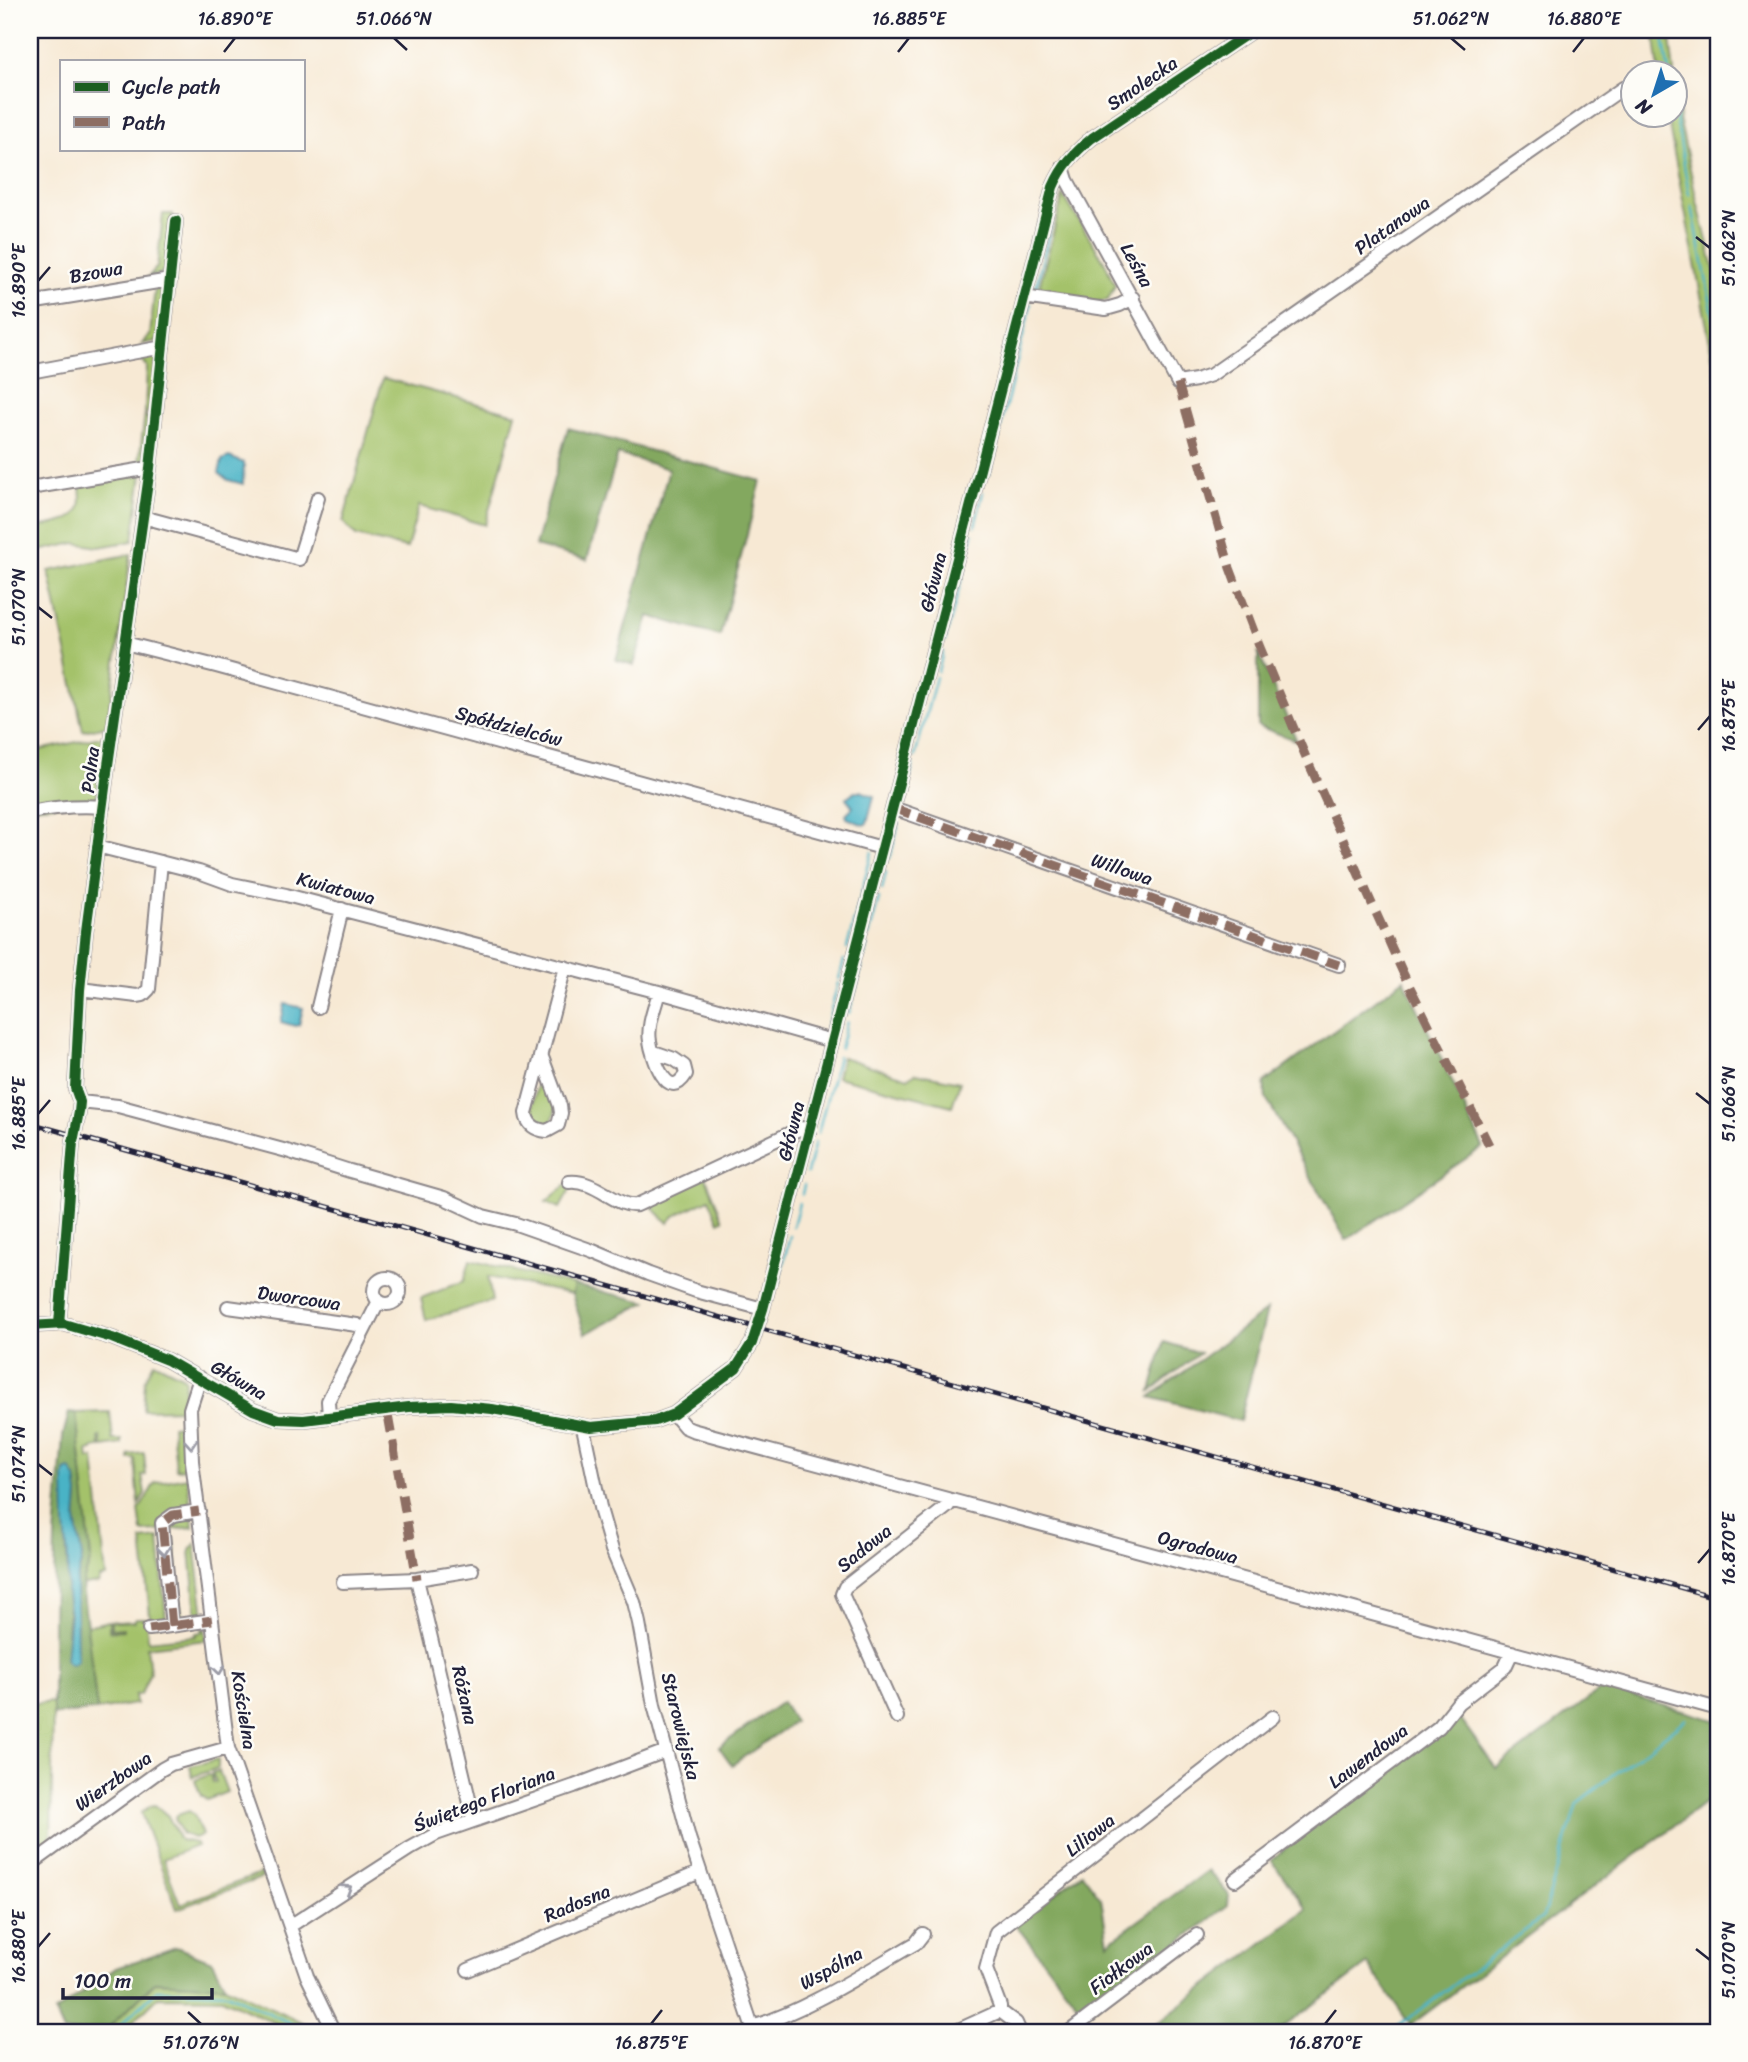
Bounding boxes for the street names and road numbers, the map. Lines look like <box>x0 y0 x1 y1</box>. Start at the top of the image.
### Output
street label: Smolecka <box>1099 47 1185 119</box>
street label: Platanowa <box>1347 186 1437 263</box>
street label: Leśna <box>1111 236 1163 294</box>
street label: Bzowa <box>67 251 126 293</box>
street label: Główna <box>910 548 956 615</box>
street label: Spółdzielców <box>452 696 566 756</box>
street label: Polna <box>71 745 109 795</box>
street label: Willowa <box>1087 843 1158 895</box>
street label: Kwiatowa <box>293 862 379 914</box>
street label: Główna <box>768 1097 814 1164</box>
street label: Dworcowa <box>255 1276 343 1320</box>
street label: Główna <box>204 1351 274 1410</box>
street label: Sadowa <box>829 1515 900 1581</box>
street label: Ogrodowa <box>1154 1520 1242 1574</box>
street label: Różana <box>442 1662 488 1728</box>
street label: Kościelna <box>222 1668 267 1752</box>
street label: Starowiejska <box>652 1669 710 1784</box>
street label: Lawendowa <box>1321 1714 1416 1797</box>
street label: Wierzbowa <box>67 1742 159 1820</box>
street label: Świętego Floriana <box>408 1757 560 1841</box>
street label: Liliowa <box>1057 1804 1123 1865</box>
street label: Radosna <box>539 1874 616 1932</box>
street label: Fiołkowa <box>1082 1932 1161 2003</box>
street label: Wspólna <box>793 1937 869 1999</box>

